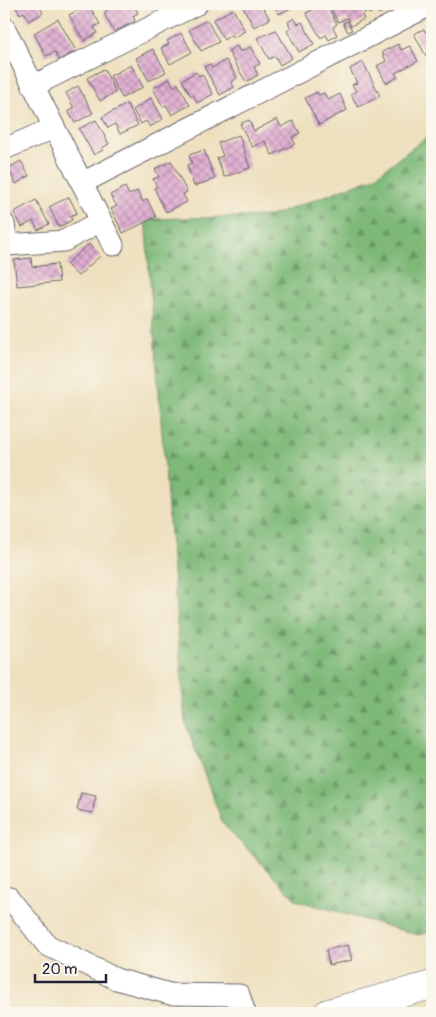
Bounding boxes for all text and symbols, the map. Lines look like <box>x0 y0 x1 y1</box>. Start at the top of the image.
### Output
scale bar <box>35 952 106 984</box>
text: 20 m <box>42 960 77 979</box>

